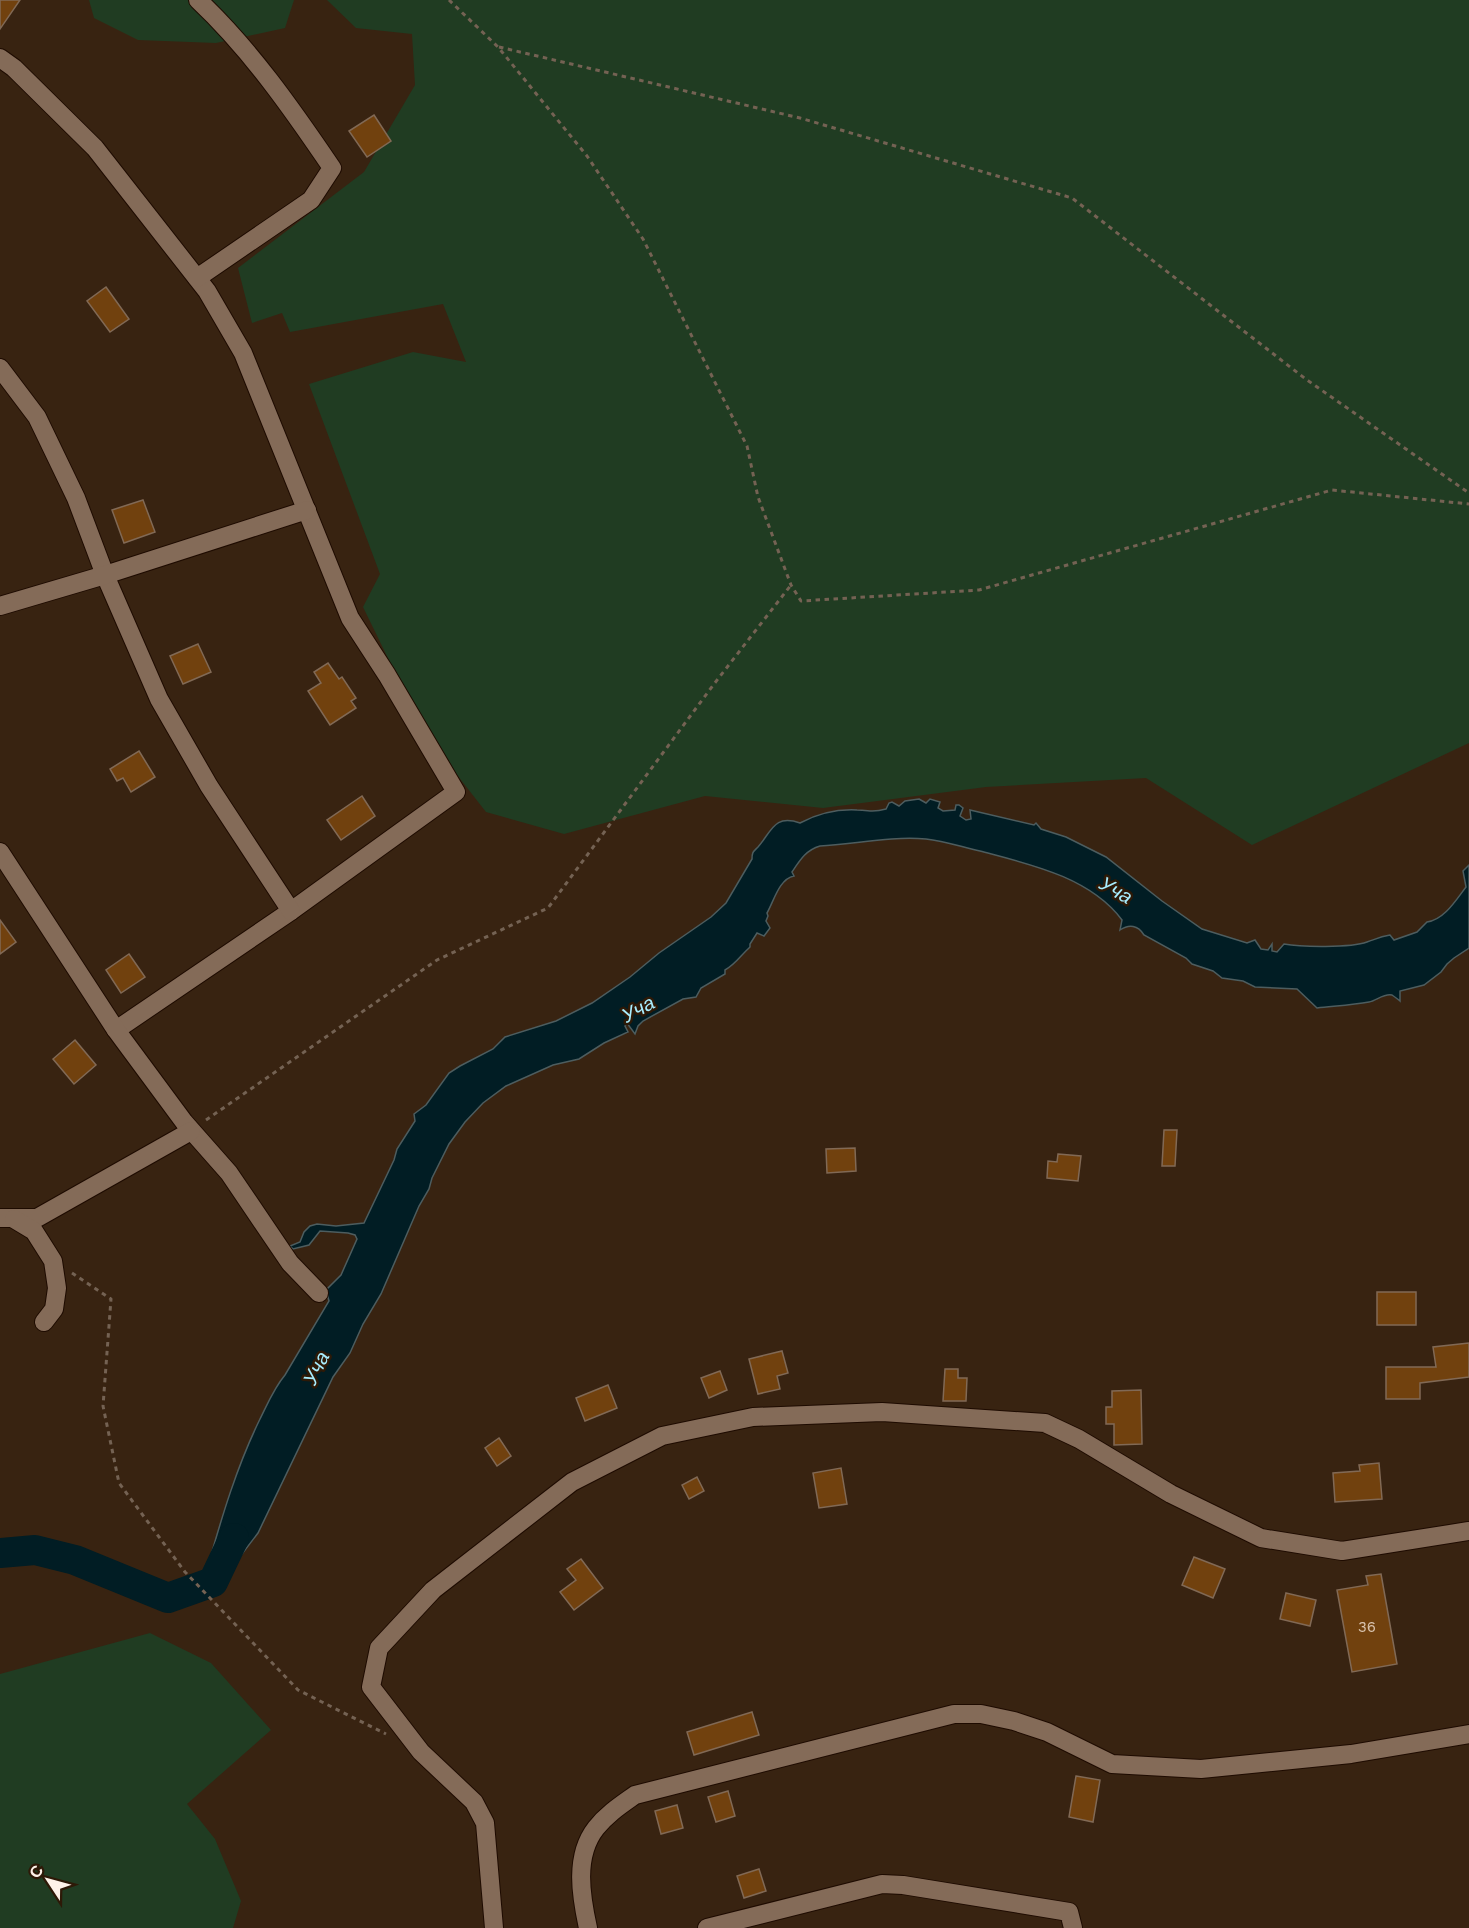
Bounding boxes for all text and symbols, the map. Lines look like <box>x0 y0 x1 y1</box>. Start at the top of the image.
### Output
water label: Уча <box>1094 871 1137 909</box>
water label: Уча <box>616 990 659 1028</box>
water label: Уча <box>297 1347 334 1390</box>
house number: 36 <box>1358 1618 1376 1636</box>
north arrow <box>18 1850 78 1910</box>
text: С <box>25 1861 48 1882</box>

